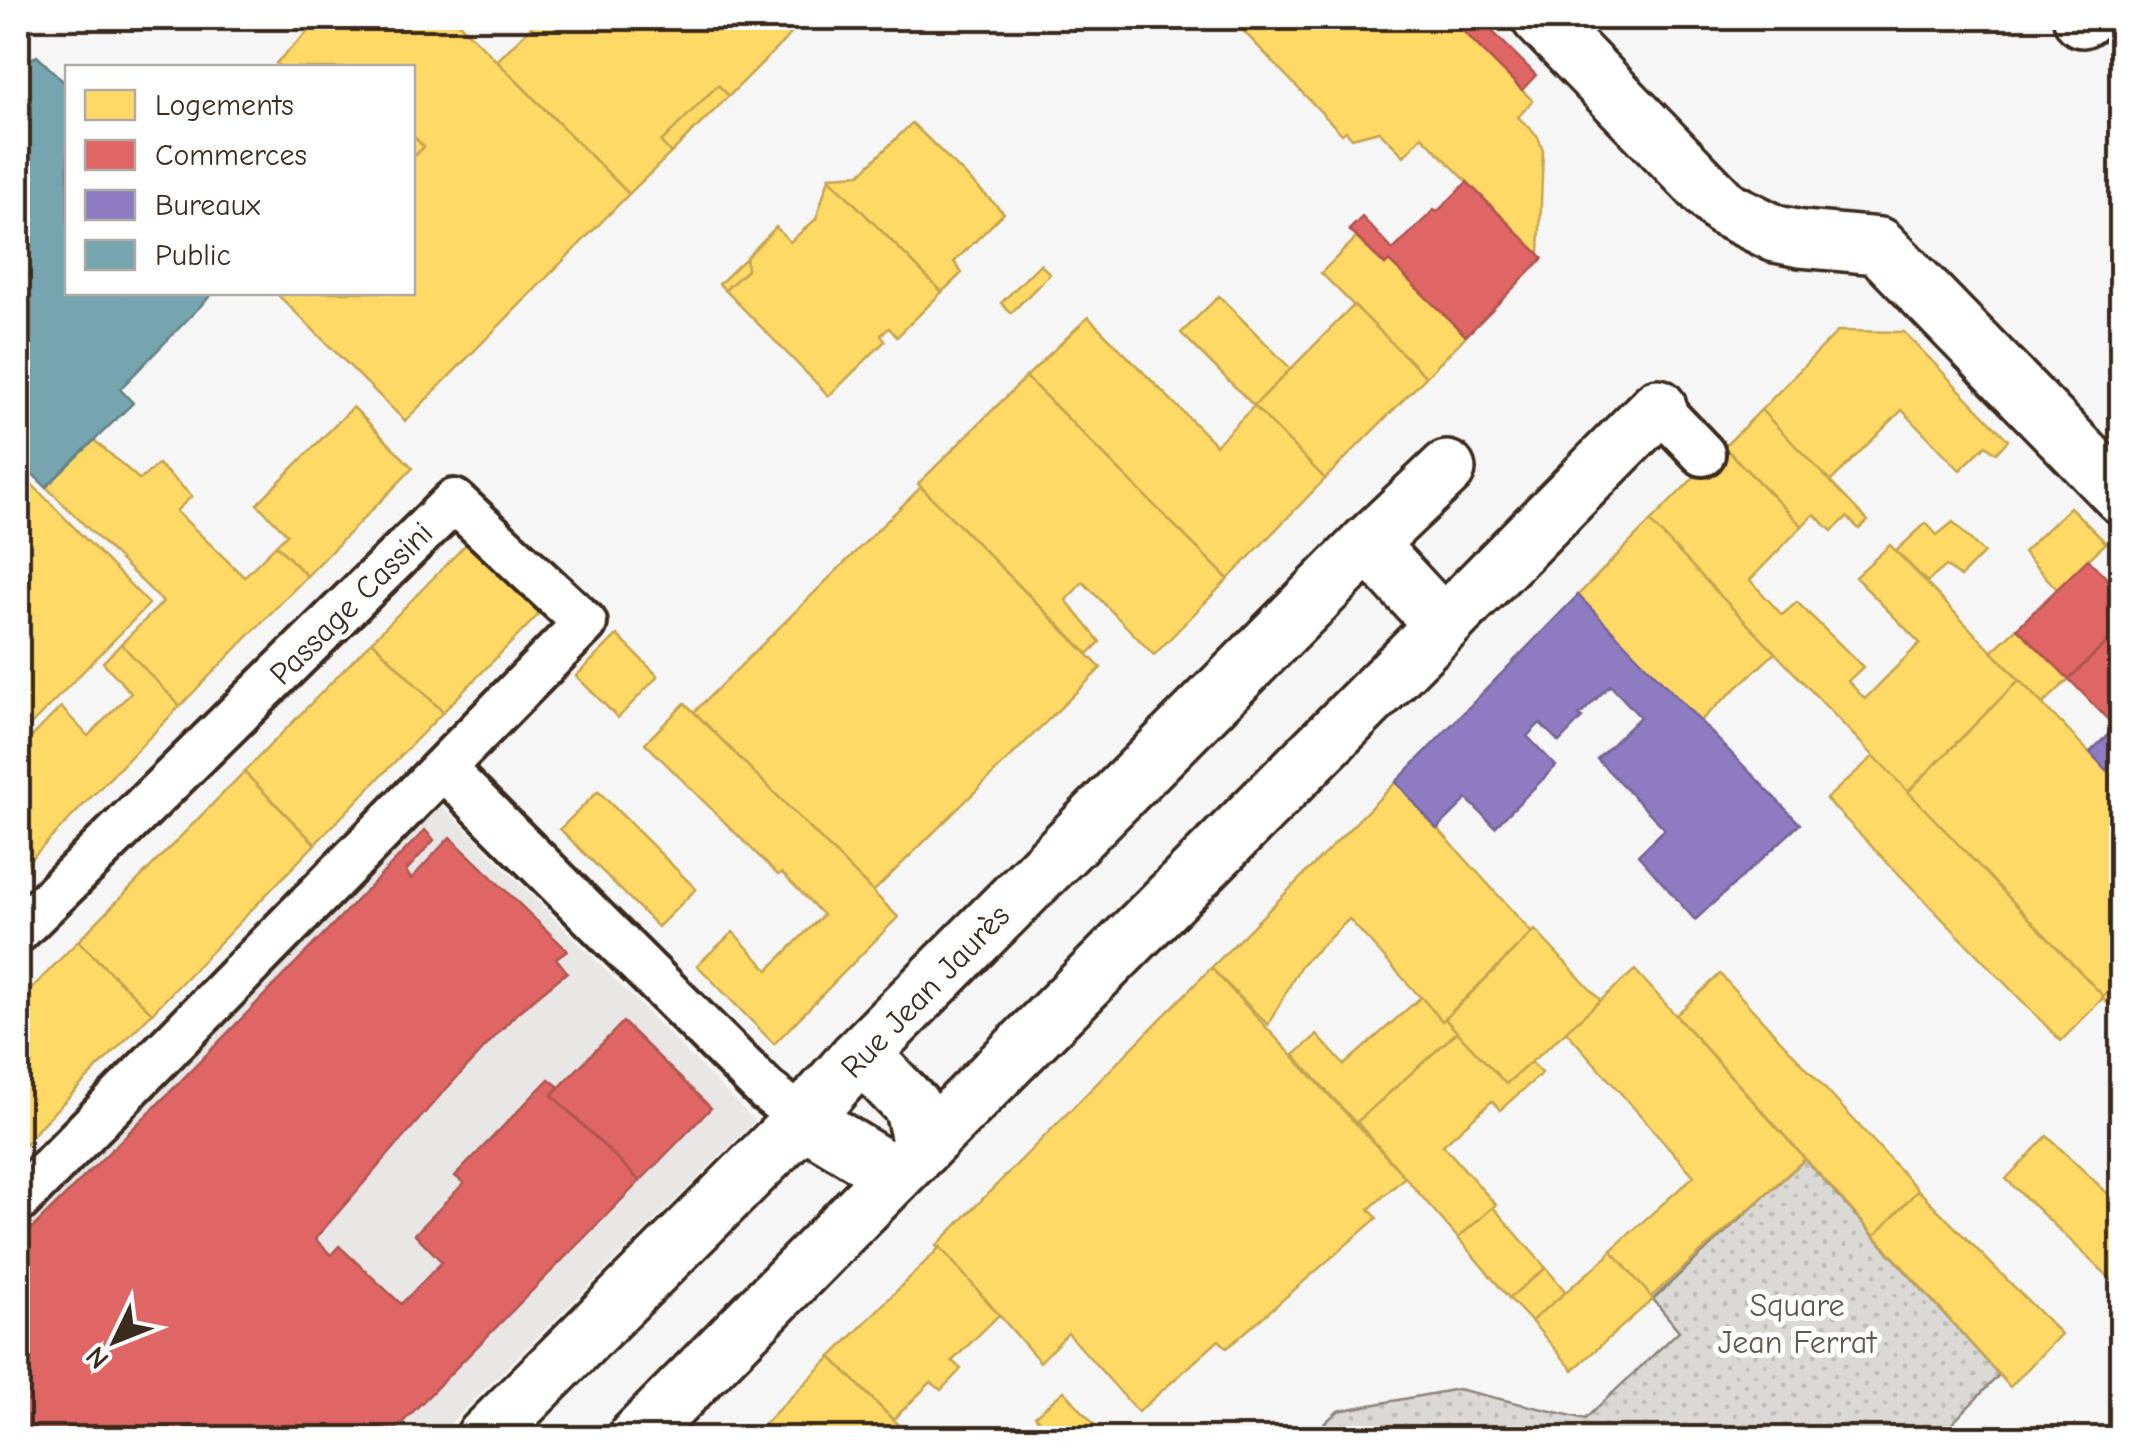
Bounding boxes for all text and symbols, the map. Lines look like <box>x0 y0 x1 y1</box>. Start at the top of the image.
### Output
legend <box>65 65 415 295</box>
text: Logements <box>155 88 294 123</box>
text: Commerces <box>155 138 307 173</box>
text: Bureaux <box>155 188 261 223</box>
text: Public <box>155 238 231 273</box>
street label: Passage Cassini <box>262 514 440 692</box>
street label: Rue Jean Jaurès <box>833 897 1017 1086</box>
park label: Square Jean Ferrat <box>1718 1287 1877 1361</box>
north arrow <box>65 1291 165 1391</box>
text: N <box>80 1340 115 1375</box>

